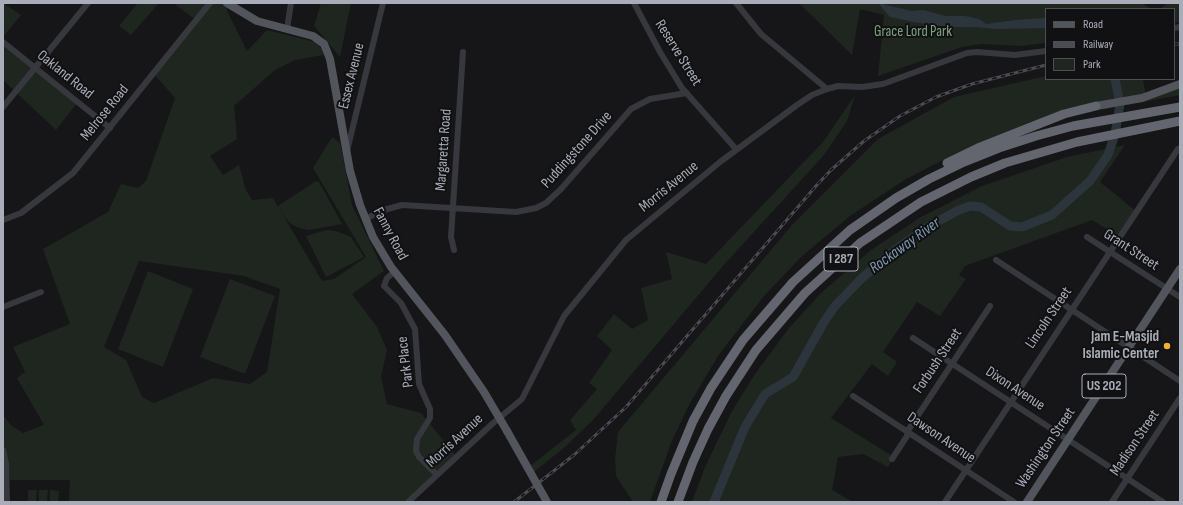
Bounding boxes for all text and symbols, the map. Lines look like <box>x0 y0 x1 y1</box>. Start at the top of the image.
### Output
legend <box>1045 8 1175 80</box>
street label: Reserve Street <box>651 17 705 89</box>
text: Road <box>1083 17 1103 32</box>
park label: Grace Lord Park <box>874 23 952 41</box>
text: Railway <box>1083 37 1113 52</box>
street label: Essex Avenue <box>335 41 369 111</box>
street label: Oakland Road <box>33 47 97 103</box>
text: Park <box>1083 57 1101 72</box>
street label: Melrose Road <box>77 81 133 145</box>
street label: Margaretta Road <box>432 108 456 192</box>
street label: Puddingstone Drive <box>538 108 616 192</box>
street label: Morris Avenue <box>636 158 702 216</box>
street label: Fanny Road <box>369 205 411 263</box>
water label: Rockaway River <box>866 214 944 278</box>
street label: Grant Street <box>1100 225 1162 275</box>
road number: I 287 <box>824 247 858 271</box>
street label: Lincoln Street <box>1022 284 1076 352</box>
street label: Forbush Street <box>910 325 966 397</box>
place label: Jam E-Masjid Islamic Center <box>1082 328 1159 363</box>
street label: Park Place <box>394 335 418 389</box>
marker: Jam E-Masjid Islamic Center <box>1162 341 1172 351</box>
street label: Dixon Avenue <box>982 363 1048 415</box>
road number: US 202 <box>1082 374 1126 398</box>
street label: Washington Street <box>1012 404 1080 492</box>
street label: Madison Street <box>1106 407 1164 479</box>
street label: Dawson Avenue <box>903 409 979 467</box>
street label: Morris Avenue <box>423 410 487 472</box>

